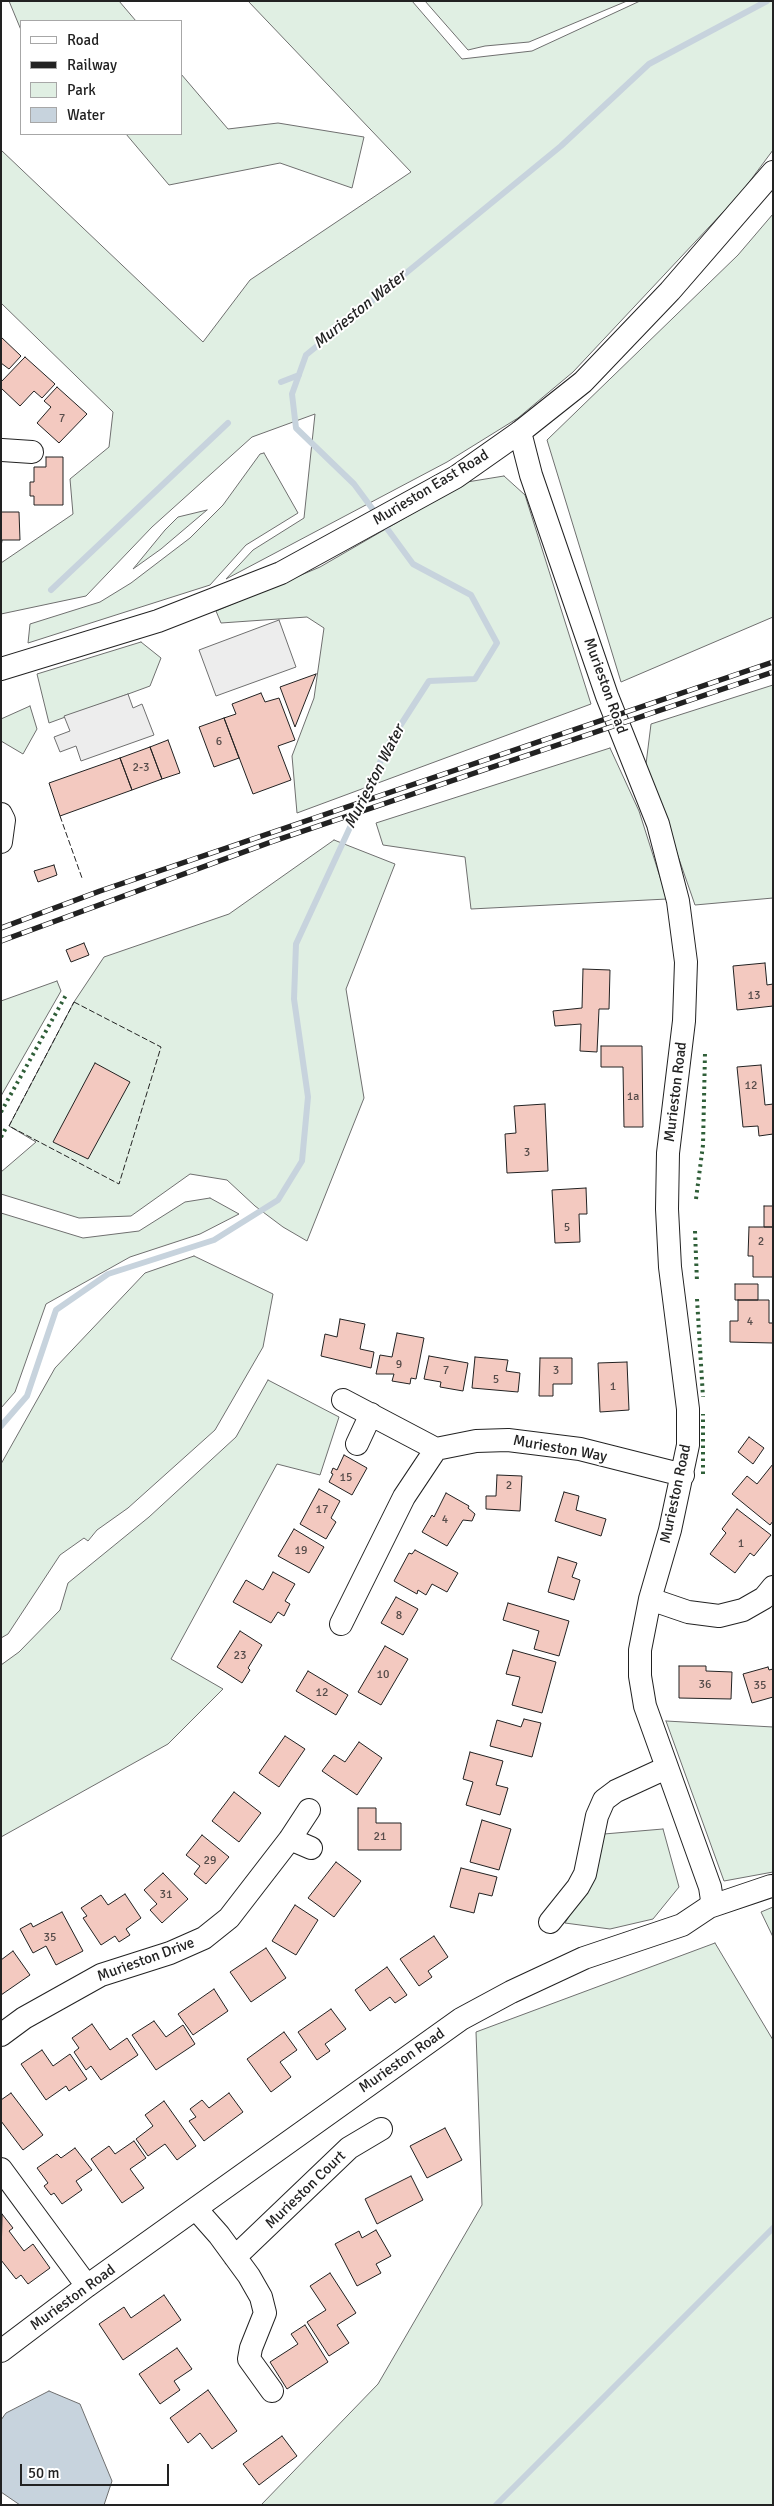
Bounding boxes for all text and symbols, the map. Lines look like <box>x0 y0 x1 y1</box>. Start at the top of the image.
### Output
legend <box>20 20 182 135</box>
text: Road <box>67 31 99 49</box>
text: Railway <box>67 56 117 74</box>
text: Park <box>67 81 96 99</box>
text: Water <box>67 106 105 124</box>
water label: Murieston Water <box>310 267 410 353</box>
house number: 7 <box>59 412 65 426</box>
street label: Murieston East Road <box>370 446 492 530</box>
street label: Murieston Road <box>579 636 631 736</box>
water label: Murieston Water <box>341 722 409 832</box>
house number: 6 <box>216 735 222 749</box>
house number: 2-3 <box>132 761 150 775</box>
house number: 13 <box>748 989 760 1003</box>
street label: Murieston Road <box>661 1041 691 1143</box>
house number: 12 <box>745 1079 757 1093</box>
house number: 1a <box>627 1090 639 1104</box>
house number: 3 <box>524 1146 530 1160</box>
house number: 5 <box>564 1221 570 1235</box>
house number: 2 <box>758 1235 764 1249</box>
house number: 4 <box>747 1315 753 1329</box>
house number: 9 <box>396 1358 402 1372</box>
house number: 7 <box>443 1364 449 1378</box>
house number: 3 <box>553 1364 559 1378</box>
house number: 5 <box>493 1373 499 1387</box>
house number: 1 <box>610 1380 616 1394</box>
street label: Murieston Way <box>512 1432 608 1466</box>
street label: Murieston Road <box>657 1443 695 1545</box>
house number: 15 <box>340 1471 352 1485</box>
house number: 2 <box>506 1479 512 1493</box>
house number: 17 <box>316 1503 328 1517</box>
house number: 4 <box>442 1513 448 1527</box>
house number: 1 <box>738 1537 744 1551</box>
house number: 19 <box>295 1544 307 1558</box>
house number: 8 <box>396 1609 402 1623</box>
house number: 23 <box>234 1649 246 1663</box>
house number: 10 <box>377 1668 389 1682</box>
house number: 36 <box>699 1678 711 1692</box>
house number: 35 <box>754 1679 766 1693</box>
house number: 12 <box>316 1686 328 1700</box>
house number: 21 <box>374 1830 386 1844</box>
house number: 29 <box>204 1854 216 1868</box>
house number: 31 <box>160 1888 172 1902</box>
house number: 35 <box>44 1931 56 1945</box>
street label: Murieston Drive <box>95 1934 197 1986</box>
street label: Murieston Road <box>356 2025 448 2097</box>
street label: Murieston Court <box>262 2147 350 2233</box>
street label: Murieston Road <box>27 2261 119 2335</box>
scale bar <box>22 2454 171 2486</box>
text: 50 m <box>28 2464 59 2482</box>

